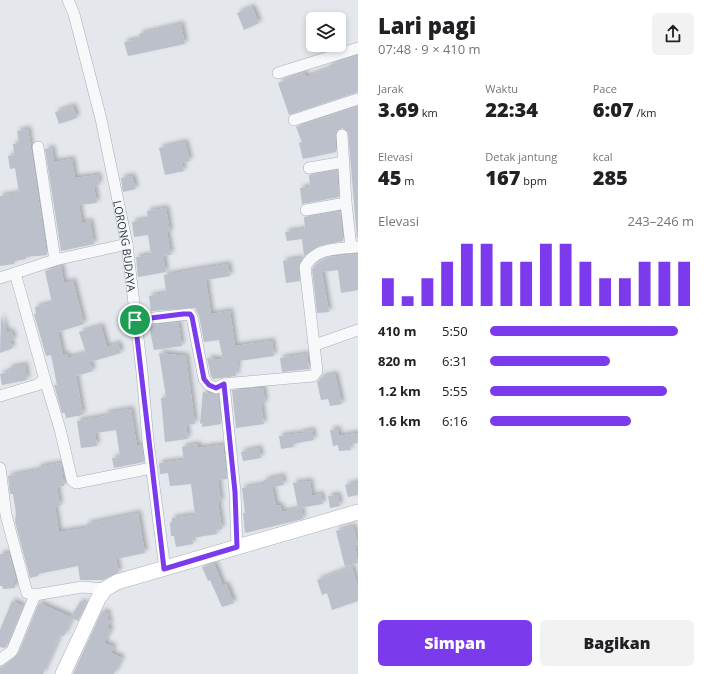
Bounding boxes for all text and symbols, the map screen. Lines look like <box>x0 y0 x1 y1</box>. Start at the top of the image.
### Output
text: Lari pagi <box>378 10 476 40</box>
map controls <box>306 12 346 52</box>
button: layers <box>306 12 346 52</box>
button: share <box>652 13 694 55</box>
text: 07:48 · 9 × 410 m <box>378 40 481 58</box>
text: Jarak <box>378 81 403 96</box>
text: Waktu <box>485 81 518 96</box>
text: Pace <box>593 81 617 96</box>
text: 3.69 <box>378 96 419 123</box>
text: 22:34 <box>485 96 538 123</box>
text: 6:07 <box>593 96 634 123</box>
text: km <box>419 105 438 120</box>
text: /km <box>634 105 656 120</box>
text: Elevasi <box>378 149 413 164</box>
text: Detak jantung <box>485 149 557 164</box>
text: kcal <box>593 149 613 164</box>
text: 45 <box>378 164 401 191</box>
text: 167 <box>485 164 520 191</box>
text: 285 <box>593 164 628 191</box>
text: m <box>401 173 414 188</box>
text: bpm <box>520 173 547 188</box>
street label: LORONG BUDAYA <box>111 199 140 292</box>
text: Elevasi <box>378 212 419 230</box>
text: 243–246 m <box>627 212 694 230</box>
pin <box>118 303 152 337</box>
icon: arrive <box>124 309 146 331</box>
text: 410 m <box>378 322 416 340</box>
text: 5:50 <box>442 322 468 340</box>
text: 820 m <box>378 352 416 370</box>
text: 6:31 <box>442 352 468 370</box>
text: 1.2 km <box>378 382 421 400</box>
text: 5:55 <box>442 382 468 400</box>
text: 1.6 km <box>378 412 421 430</box>
text: 6:16 <box>442 412 468 430</box>
button: Simpan <box>378 620 532 666</box>
button: Bagikan <box>540 620 694 666</box>

